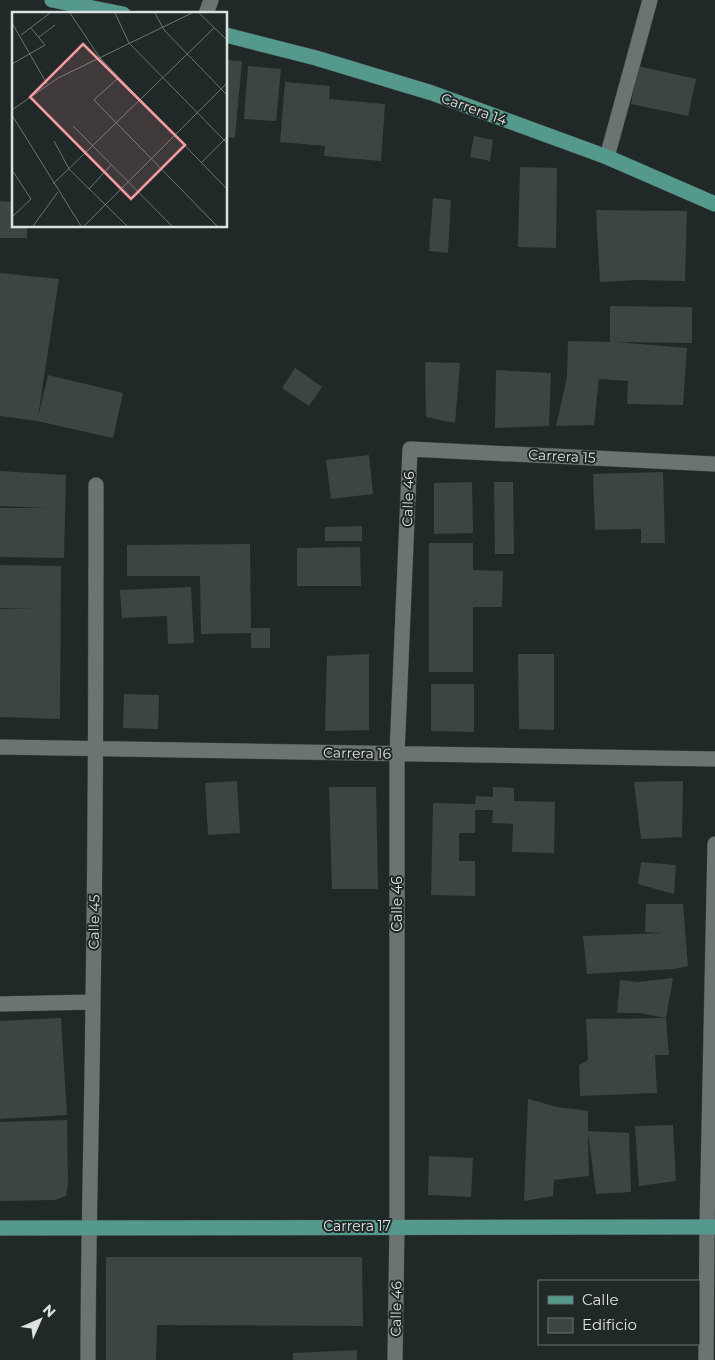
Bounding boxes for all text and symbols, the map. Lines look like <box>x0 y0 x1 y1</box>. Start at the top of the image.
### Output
inset map <box>12 12 228 228</box>
street label: Carrera 14 <box>439 89 510 129</box>
street label: Carrera 15 <box>528 445 596 467</box>
street label: Calle 46 <box>398 470 418 527</box>
street label: Carrera 16 <box>323 743 392 763</box>
street label: Calle 46 <box>388 876 406 932</box>
street label: Calle 45 <box>85 894 103 950</box>
street label: Carrera 17 <box>323 1217 391 1235</box>
legend <box>538 1280 700 1345</box>
street label: Calle 46 <box>387 1281 405 1337</box>
text: Calle <box>582 1290 619 1309</box>
north arrow <box>15 1295 65 1345</box>
text: N <box>39 1300 60 1321</box>
text: Edificio <box>582 1315 637 1334</box>

